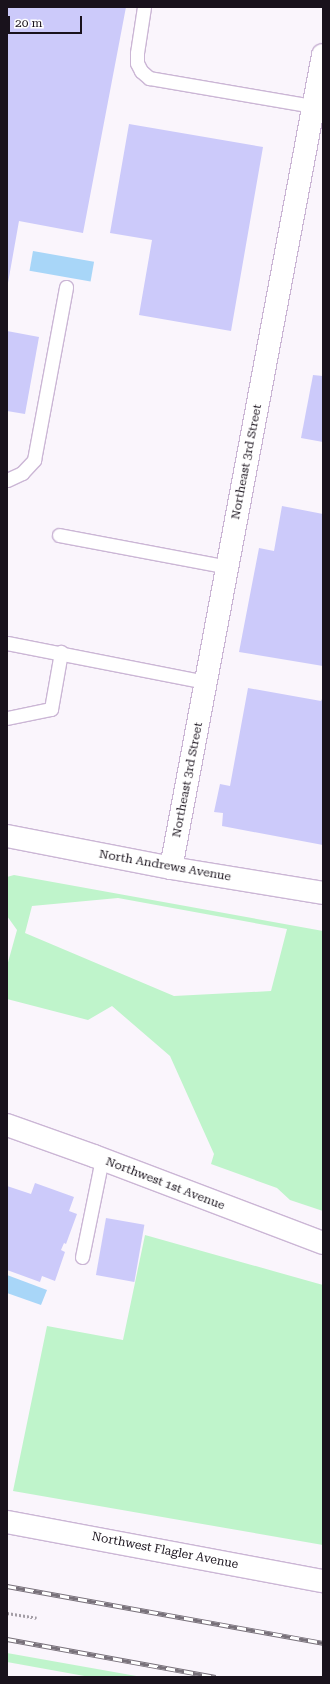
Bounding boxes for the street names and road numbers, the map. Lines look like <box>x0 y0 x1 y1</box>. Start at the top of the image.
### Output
street label: Northeast 3rd Street <box>229 403 265 521</box>
street label: Northeast 3rd Street <box>170 721 206 839</box>
street label: North Andrews Avenue <box>98 847 232 885</box>
street label: Northwest 1st Avenue <box>103 1155 227 1213</box>
street label: Northwest Flagler Avenue <box>90 1530 240 1572</box>

